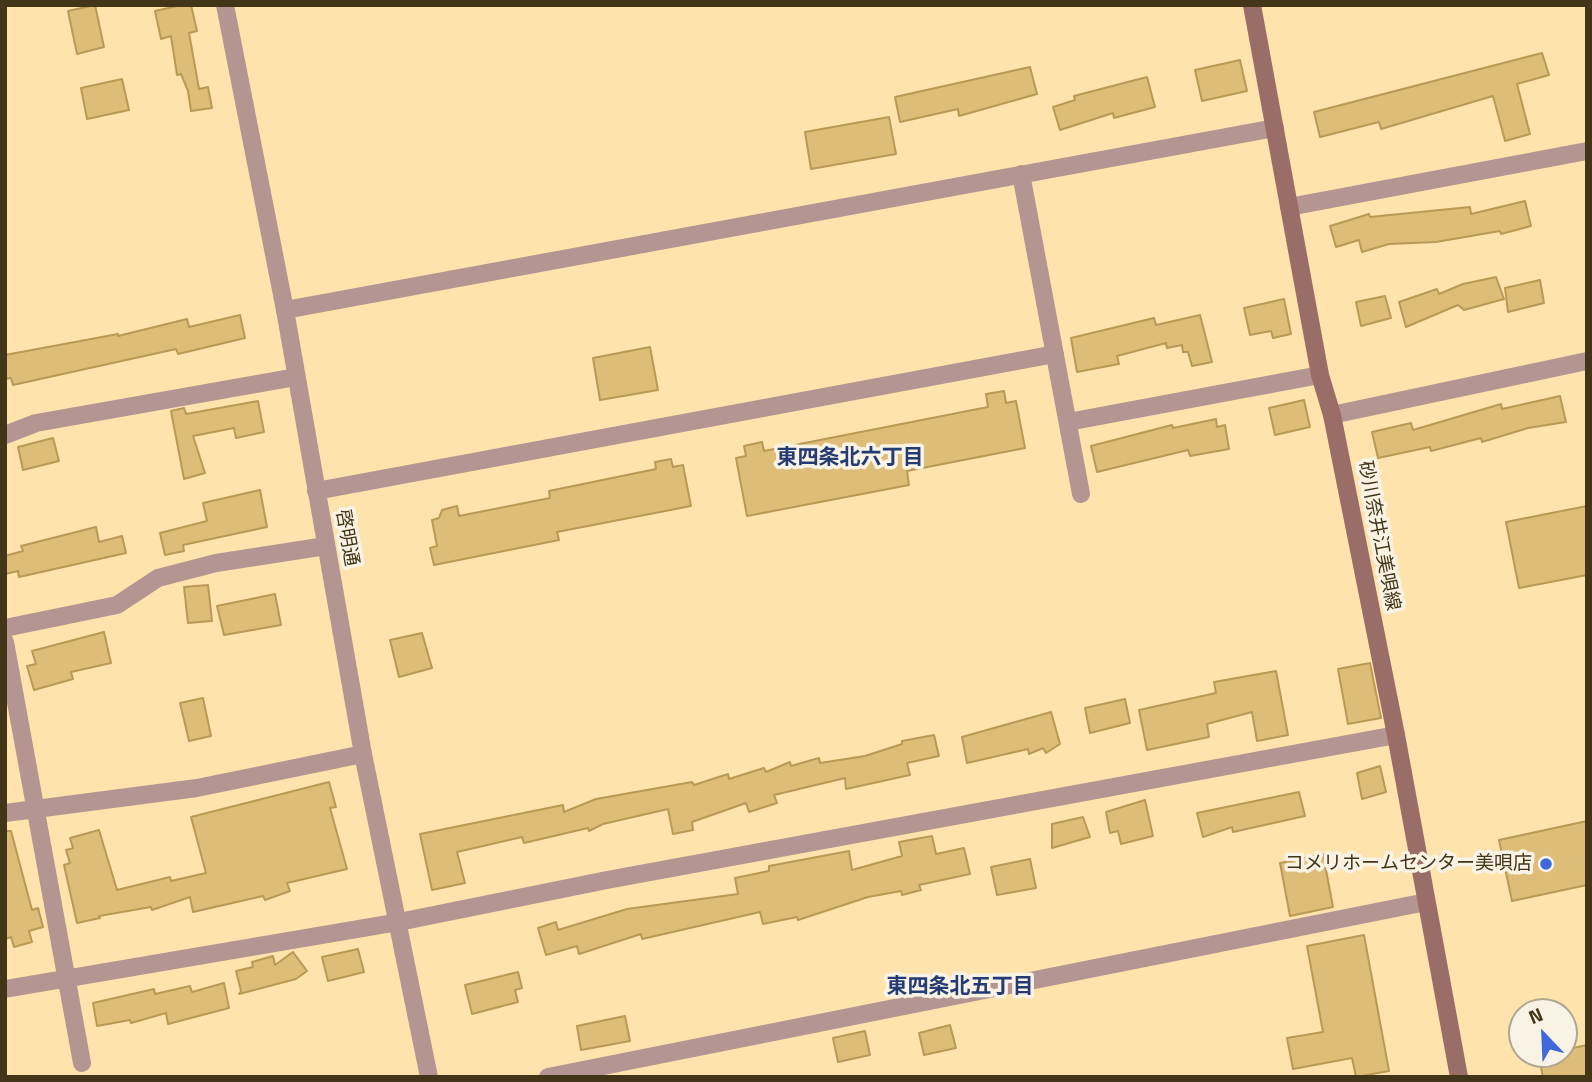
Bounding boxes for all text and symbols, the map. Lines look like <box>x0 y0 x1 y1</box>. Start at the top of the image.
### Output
district label: 東四条北六丁目 <box>777 446 923 472</box>
street label: 砂川奈井江美唄線 <box>1352 459 1404 613</box>
street label: 啓明通 <box>330 508 362 568</box>
place label: コメリホームセンター美唄店 <box>1285 853 1532 875</box>
marker: コメリホームセンター美唄店 <box>1538 856 1554 872</box>
district label: 東四条北五丁目 <box>887 975 1033 1001</box>
north arrow <box>1508 998 1578 1068</box>
text: N <box>1524 999 1547 1031</box>

